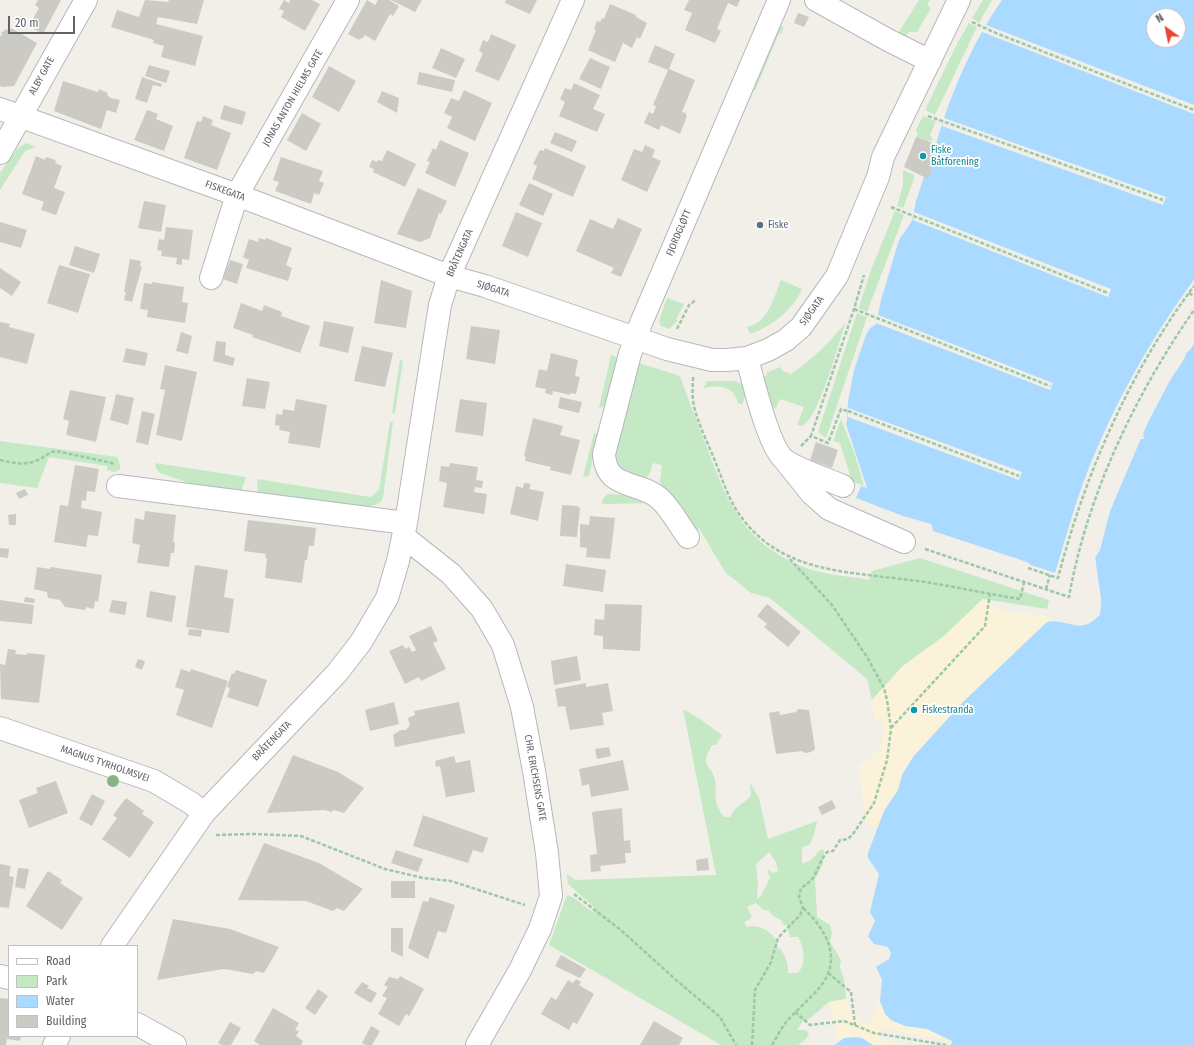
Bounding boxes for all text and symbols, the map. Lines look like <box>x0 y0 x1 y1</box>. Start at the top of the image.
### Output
scale bar <box>10 8 77 34</box>
north arrow <box>1146 8 1186 48</box>
text: N <box>1153 11 1166 26</box>
text: 20 m <box>15 16 39 30</box>
street label: JONAS ANTON HIELMS GATE <box>260 47 326 149</box>
street label: ALBY GATE <box>27 55 57 97</box>
place label: Fiske Båtforening <box>931 144 979 168</box>
marker: Fiske Båtforening <box>918 151 928 161</box>
street label: FISKEGATA <box>203 178 247 204</box>
street label: FJORDGLØTT <box>664 208 694 258</box>
place label: Fiske <box>768 219 788 231</box>
marker: Fiske <box>755 220 765 230</box>
street label: BRÅTENGATA <box>444 227 476 279</box>
street label: SJØGATA <box>475 278 511 300</box>
street label: SJØGATA <box>797 294 827 328</box>
place label: Fiskestranda <box>922 704 974 716</box>
marker: Fiskestranda <box>909 705 919 715</box>
street label: BRÅTENGATA <box>250 719 294 763</box>
street label: CHR. ERICHSENS GATE <box>521 734 549 822</box>
street label: MAGNUS TYRHOLMSVEI <box>59 743 151 785</box>
legend <box>8 945 138 1037</box>
text: Road <box>46 954 71 968</box>
text: Park <box>46 974 67 988</box>
text: Water <box>46 994 74 1008</box>
text: Building <box>46 1014 86 1028</box>

